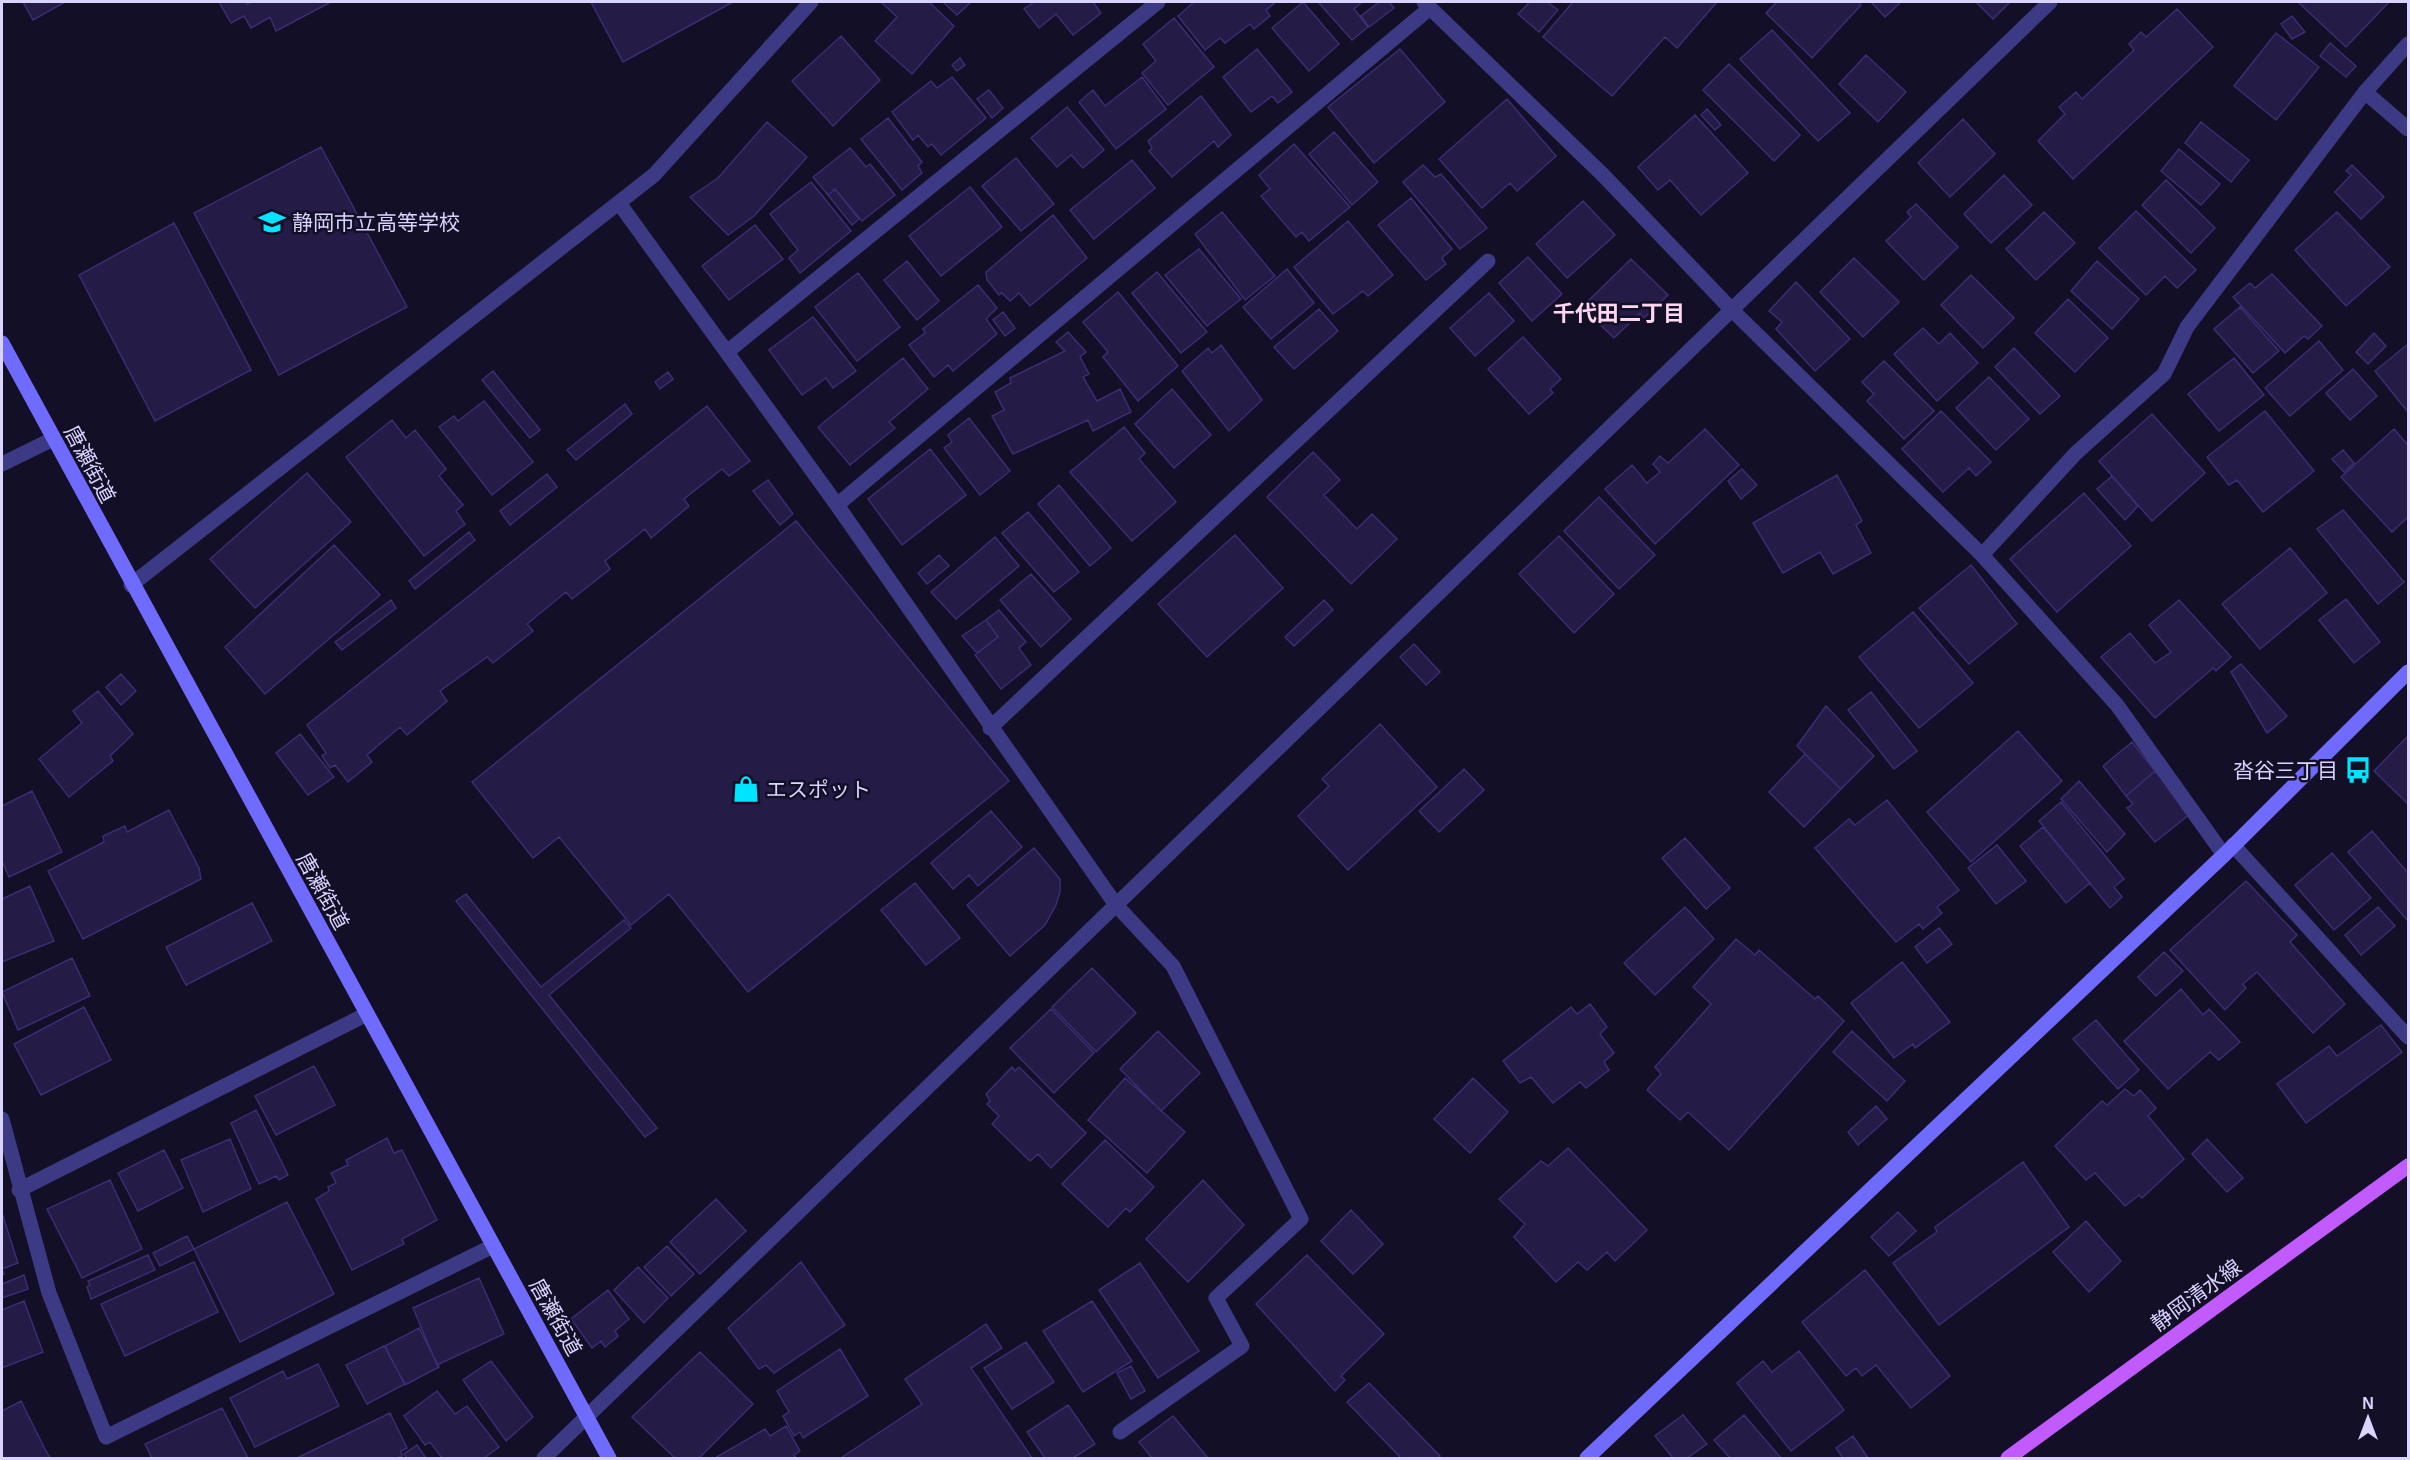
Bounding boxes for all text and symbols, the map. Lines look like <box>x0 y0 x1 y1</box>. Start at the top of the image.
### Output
school or university icon: 静岡市立高等学校 <box>257 207 287 237</box>
place label: 静岡市立高等学校 <box>292 211 460 234</box>
district label: 千代田二丁目 <box>1553 301 1685 326</box>
street label: 唐瀬街道 <box>60 422 120 506</box>
bus stop icon: 沓谷三丁目 <box>2343 755 2373 785</box>
place label: 沓谷三丁目 <box>2233 759 2338 782</box>
shop icon: エスポット <box>731 774 761 804</box>
place label: エスポット <box>766 778 871 801</box>
street label: 唐瀬街道 <box>293 849 353 933</box>
street label: 静岡清水線 <box>2147 1255 2245 1335</box>
street label: 唐瀬街道 <box>526 1275 586 1359</box>
north arrow <box>2338 1388 2398 1448</box>
text: N <box>2362 1395 2374 1412</box>

